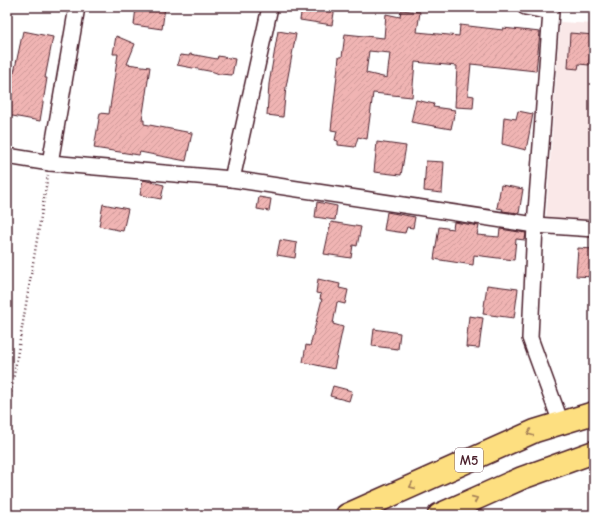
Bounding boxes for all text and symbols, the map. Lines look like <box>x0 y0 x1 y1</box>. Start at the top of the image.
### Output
one-way arrow <box>527 429 534 437</box>
road number: M5 <box>455 448 483 472</box>
one-way arrow <box>408 481 416 489</box>
one-way arrow <box>470 496 478 504</box>

